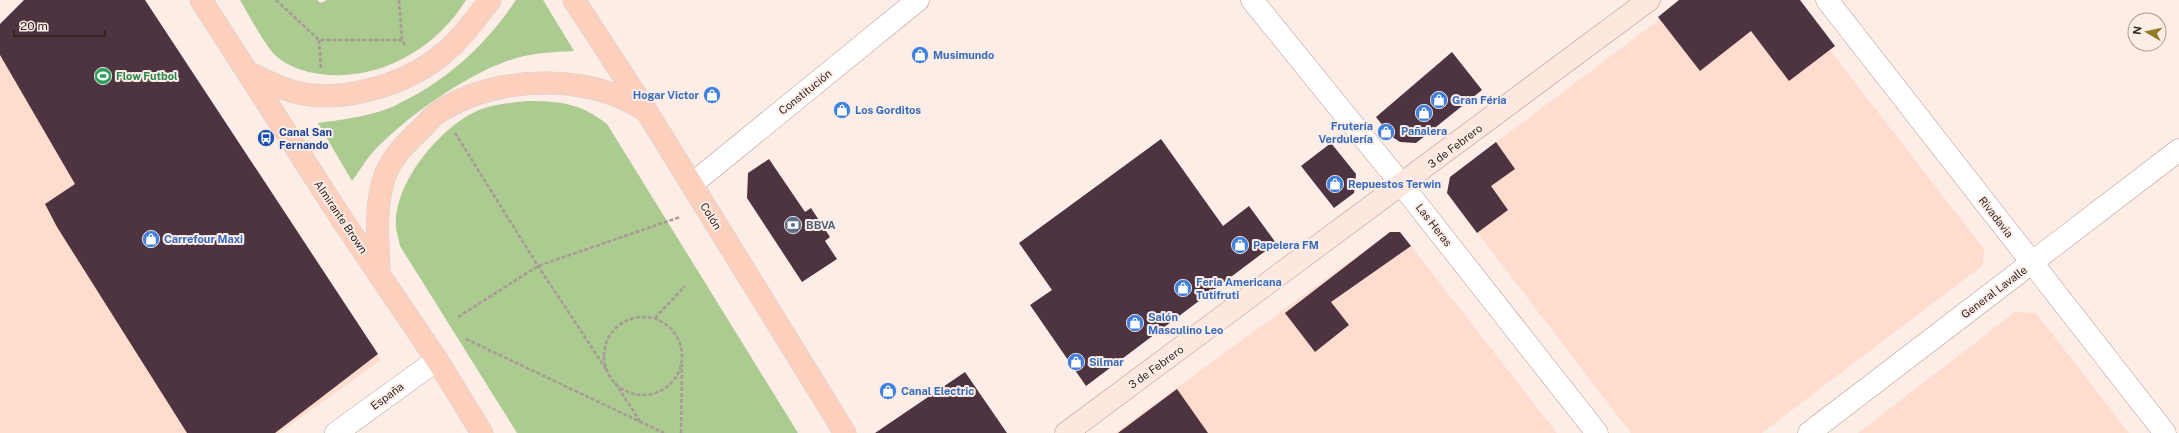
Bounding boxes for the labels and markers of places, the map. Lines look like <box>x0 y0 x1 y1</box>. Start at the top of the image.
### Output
shop icon: Musimundo <box>910 45 930 65</box>
place label: Musimundo <box>933 49 994 61</box>
sports icon: Flow Futbol <box>93 66 113 86</box>
place label: Flow Futbol <box>116 70 178 82</box>
shop icon: Hogar Victor <box>702 85 722 105</box>
place label: Hogar Victor <box>633 89 699 101</box>
shop icon: Gran Féria <box>1429 90 1449 110</box>
place label: Gran Féria <box>1452 94 1507 106</box>
shop icon: Los Gorditos <box>832 100 852 120</box>
shop icon: Pañalera <box>1414 103 1434 123</box>
place label: Los Gorditos <box>855 104 921 116</box>
place label: Frutería Verdulería <box>1318 120 1373 145</box>
shop icon: Frutería Verdulería <box>1376 122 1396 142</box>
place label: Pañalera <box>1401 125 1447 137</box>
place label: Canal San Fernando <box>279 126 332 151</box>
bus stop icon: Canal San Fernando <box>256 128 276 148</box>
shop icon: Repuestos Terwin <box>1325 174 1345 194</box>
place label: Repuestos Terwin <box>1348 178 1441 190</box>
bank icon: BBVA <box>783 215 803 235</box>
place label: BBVA <box>806 219 835 231</box>
shop icon: Carrefour Maxi <box>141 229 161 249</box>
place label: Carrefour Maxi <box>164 233 243 245</box>
shop icon: Papelera FM <box>1230 235 1250 255</box>
place label: Papelera FM <box>1253 239 1319 251</box>
place label: Feria Americana Tutifruti <box>1196 276 1282 301</box>
shop icon: Feria Americana Tutifruti <box>1173 278 1193 298</box>
place label: Salón Masculino Leo <box>1148 311 1223 336</box>
shop icon: Salón Masculino Leo <box>1125 313 1145 333</box>
shop icon: Silmar <box>1066 352 1086 372</box>
place label: Silmar <box>1089 356 1124 368</box>
shop icon: Canal Electric <box>878 381 898 401</box>
place label: Canal Electric <box>901 385 974 397</box>

